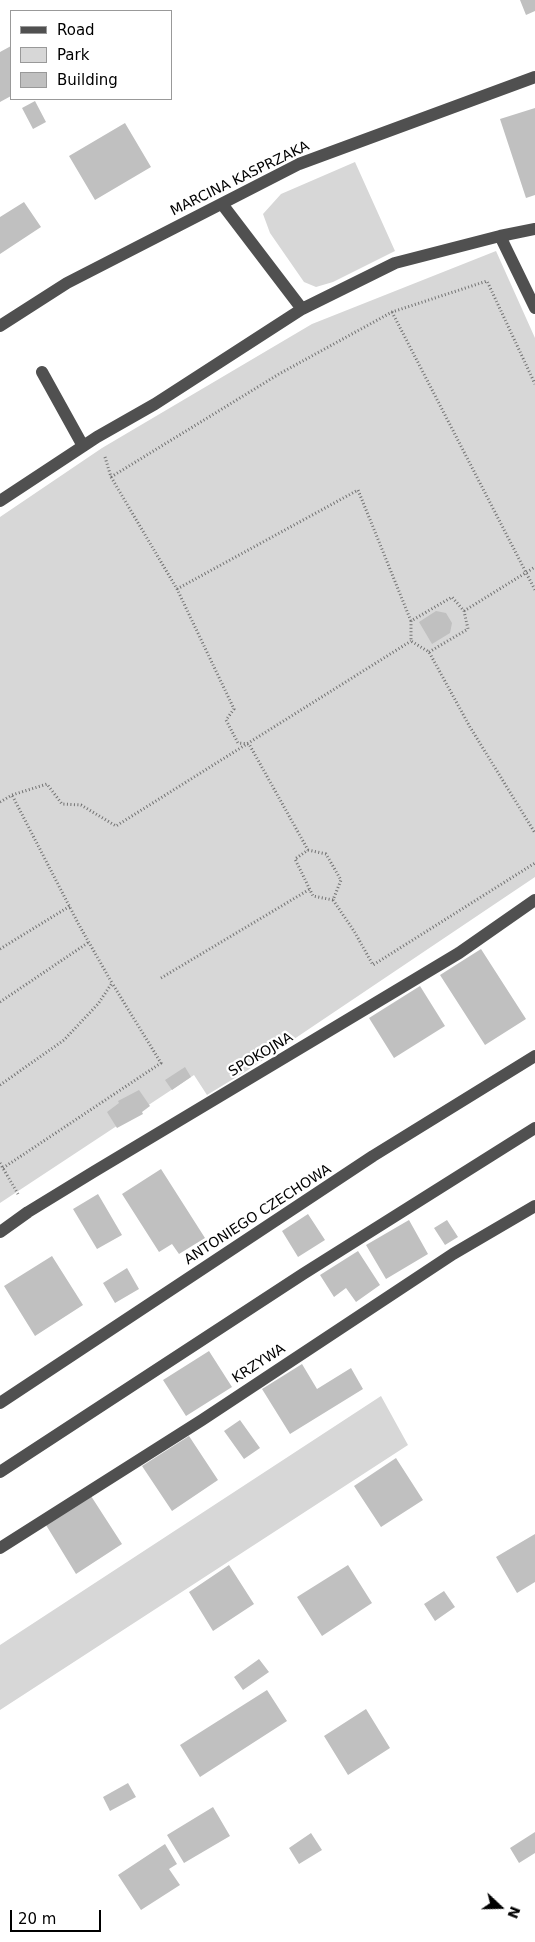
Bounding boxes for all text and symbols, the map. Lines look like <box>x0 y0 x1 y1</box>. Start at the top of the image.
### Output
legend <box>10 10 172 100</box>
text: Road <box>57 21 95 39</box>
text: Park <box>57 46 89 64</box>
text: Building <box>57 71 118 89</box>
street label: MARCINA KASPRZAKA <box>168 138 312 220</box>
street label: SPOKOJNA <box>226 1029 296 1081</box>
street label: ANTONIEGO CZECHOWA <box>181 1161 335 1269</box>
street label: KRZYWA <box>229 1341 289 1387</box>
north arrow <box>475 1882 525 1932</box>
scale bar <box>12 1900 104 1932</box>
text: N <box>504 1904 524 1921</box>
text: 20 m <box>18 1910 56 1928</box>

